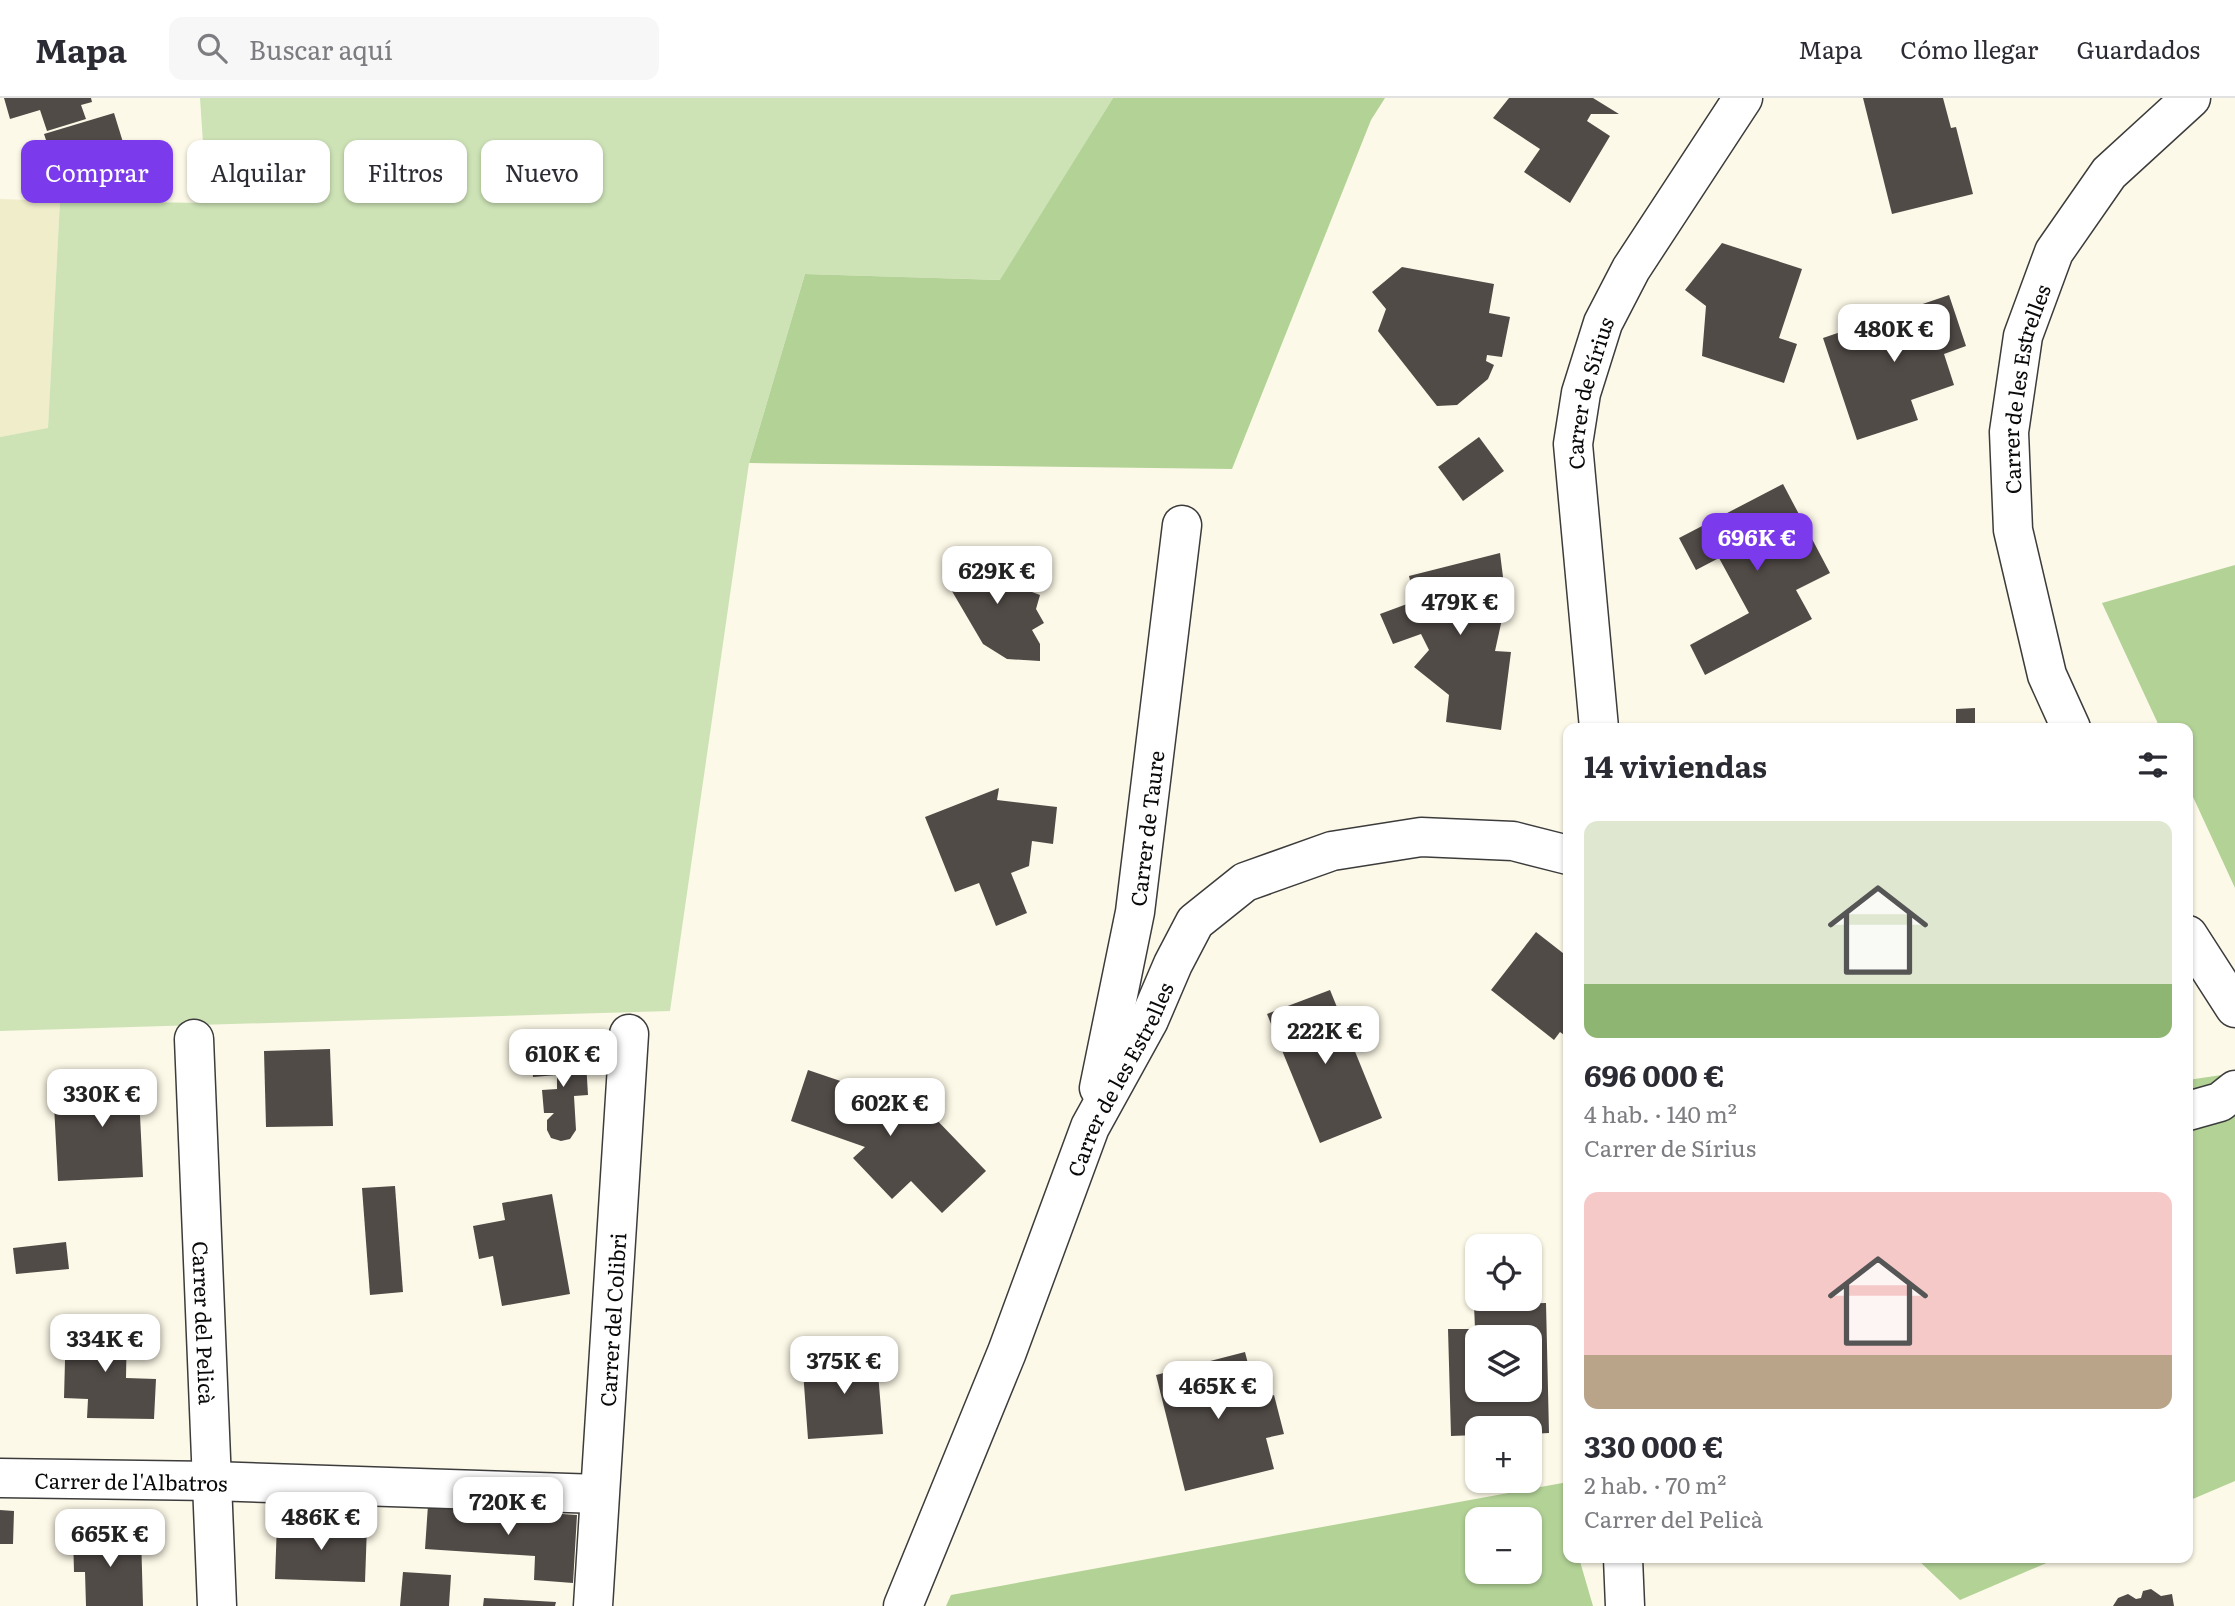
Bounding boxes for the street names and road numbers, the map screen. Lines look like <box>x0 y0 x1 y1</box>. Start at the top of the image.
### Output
street label: Carrer de les Estrelles <box>1993 279 2057 495</box>
street label: Carrer de Sírius <box>1558 310 1620 471</box>
street label: Carrer de Taure <box>1120 749 1170 908</box>
street label: Carrer de les Estrelles <box>1058 977 1179 1180</box>
street label: Carrer del Colibri <box>590 1232 632 1408</box>
street label: Carrer del Pelicà <box>187 1240 224 1406</box>
street label: Carrer de l'Albatros <box>34 1463 228 1497</box>

